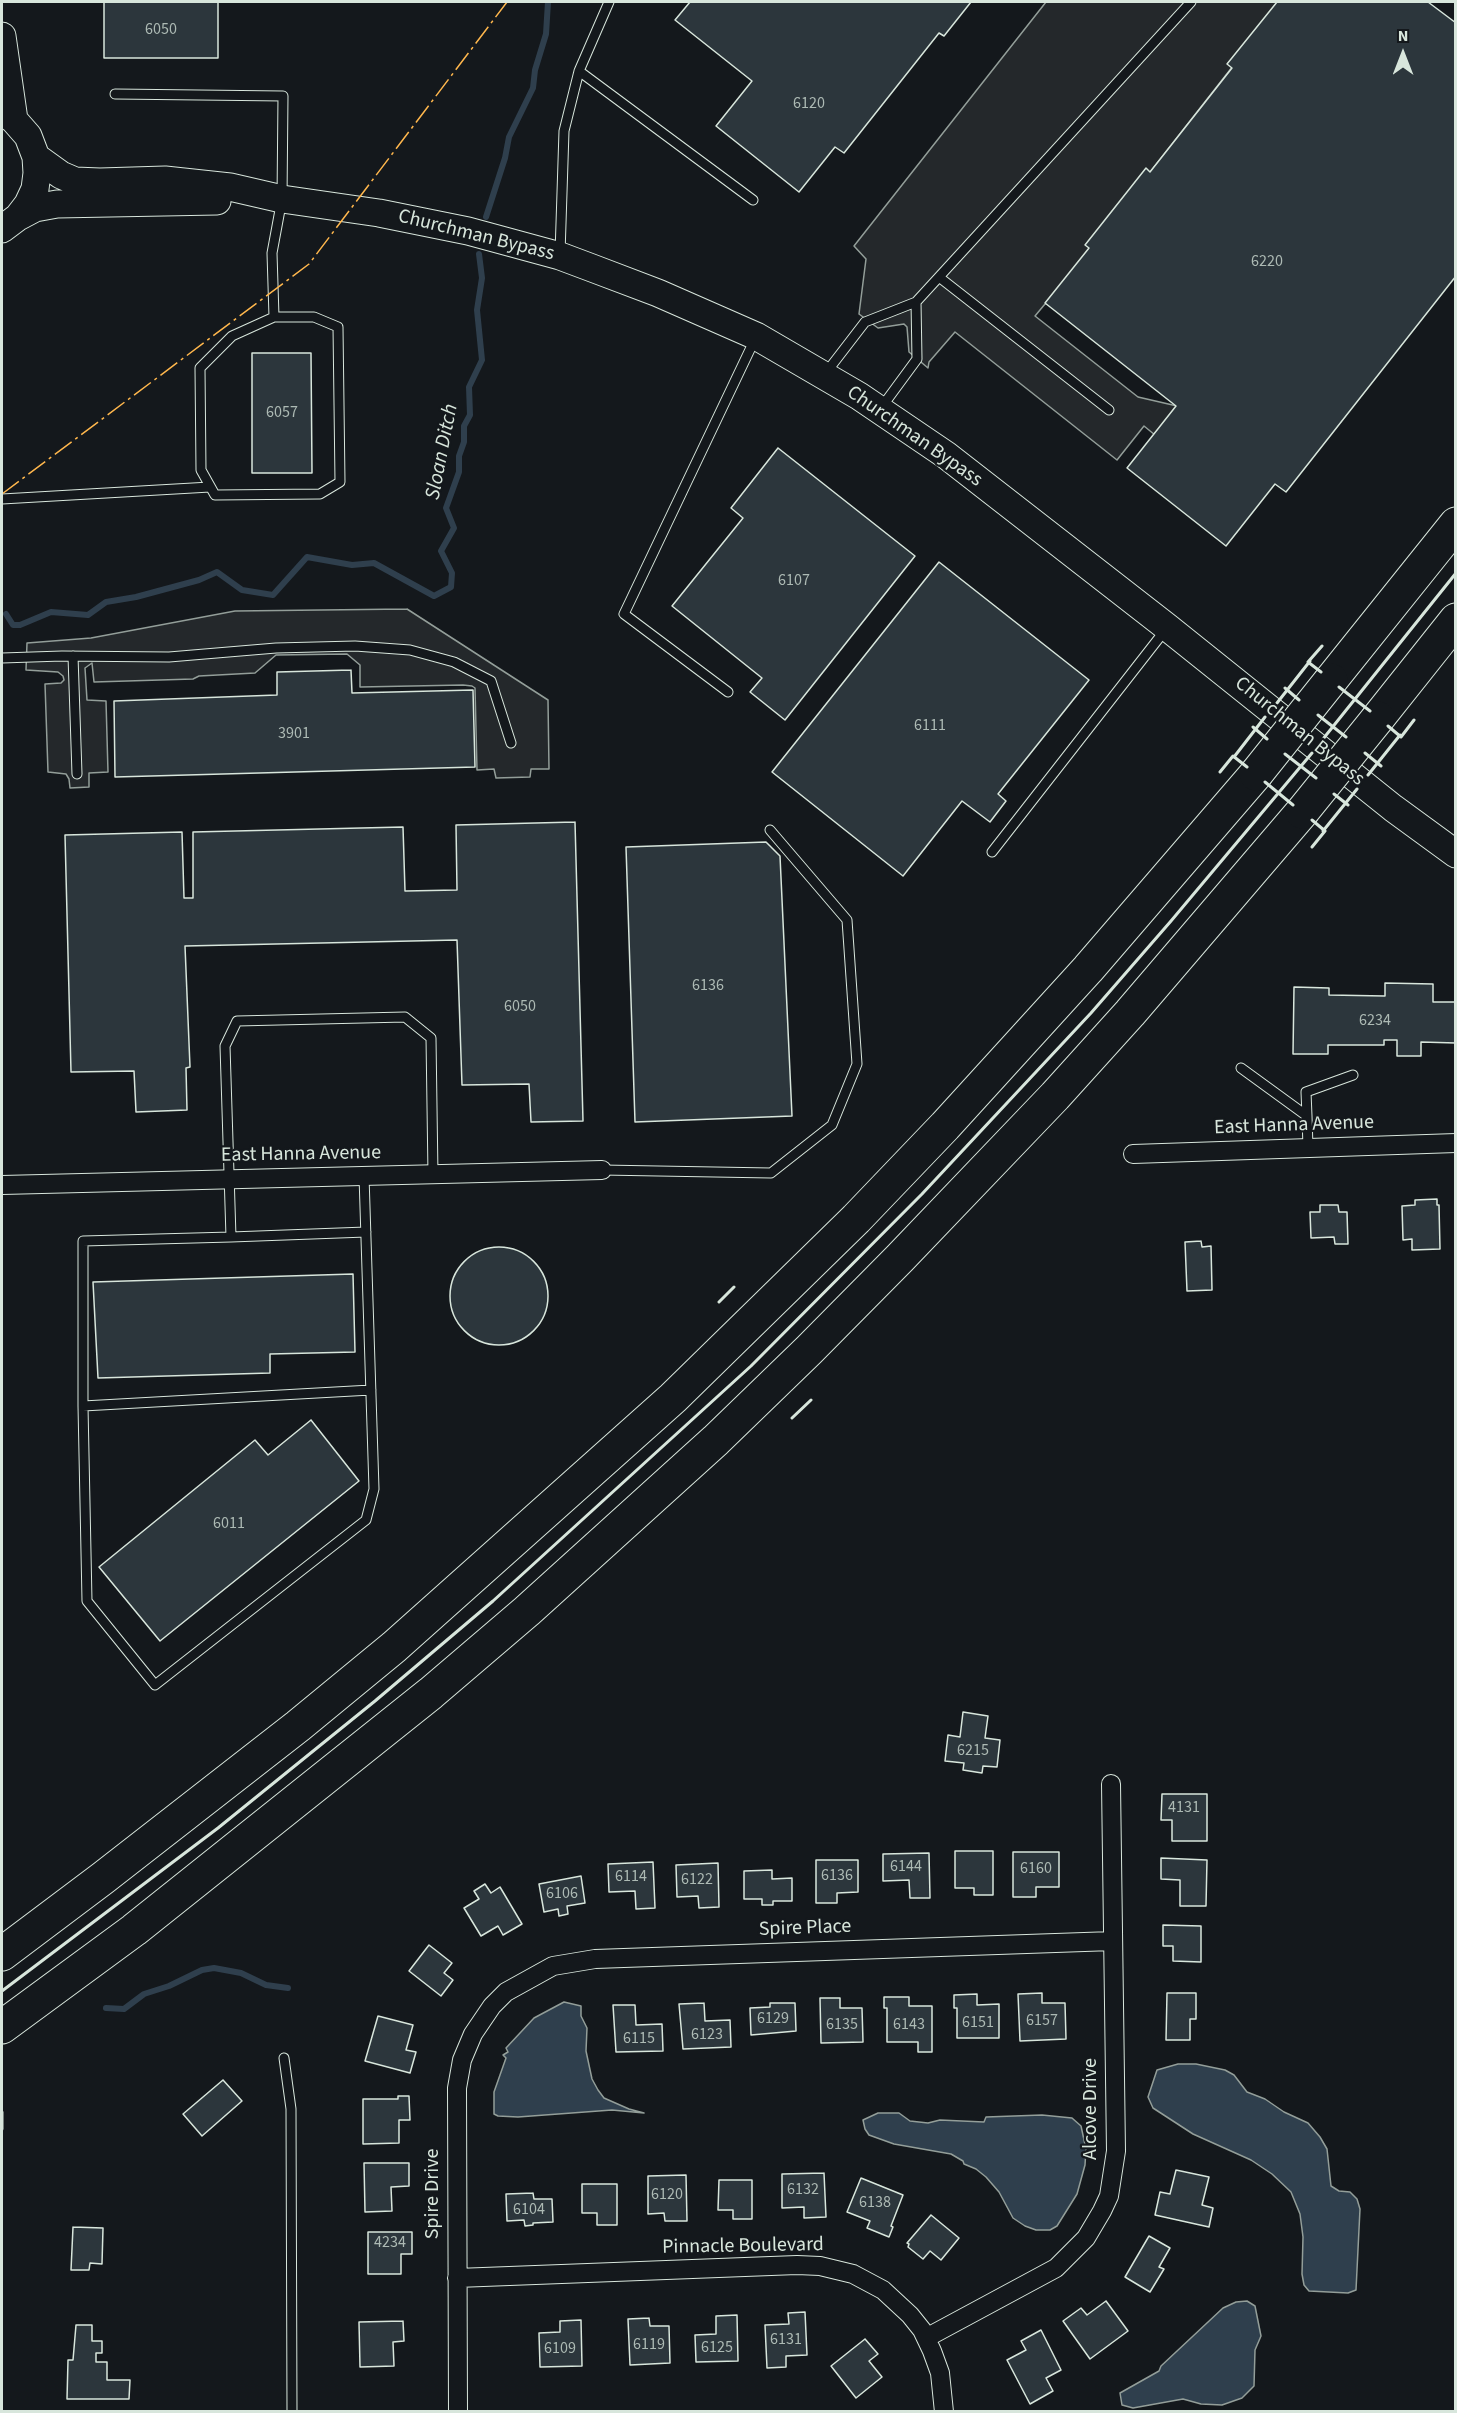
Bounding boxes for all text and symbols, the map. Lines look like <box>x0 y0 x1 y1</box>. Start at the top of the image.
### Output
house number: 6050 <box>145 20 177 40</box>
north arrow <box>1373 24 1433 84</box>
text: N <box>1398 25 1408 47</box>
house number: 6120 <box>793 94 825 114</box>
street label: Churchman Bypass <box>395 205 557 267</box>
house number: 6220 <box>1251 252 1283 272</box>
street label: Churchman Bypass <box>842 381 986 493</box>
water label: Sloan Ditch <box>421 402 465 502</box>
house number: 6057 <box>266 403 298 423</box>
house number: 6107 <box>778 571 810 591</box>
street label: Churchman Bypass <box>1229 672 1369 792</box>
house number: 6111 <box>914 716 946 736</box>
house number: 3901 <box>278 724 310 744</box>
house number: 6136 <box>692 976 724 996</box>
house number: 6050 <box>504 997 536 1017</box>
house number: 6234 <box>1359 1011 1391 1031</box>
street label: East Hanna Avenue <box>1214 1111 1374 1141</box>
street label: East Hanna Avenue <box>221 1142 381 1168</box>
house number: 6011 <box>213 1514 245 1534</box>
house number: 6215 <box>957 1741 989 1761</box>
house number: 4131 <box>1168 1798 1200 1818</box>
house number: 6144 <box>890 1857 922 1877</box>
house number: 6160 <box>1020 1859 1052 1879</box>
house number: 6136 <box>821 1866 853 1886</box>
house number: 6114 <box>615 1867 647 1887</box>
house number: 6122 <box>681 1870 713 1890</box>
house number: 6106 <box>546 1884 578 1904</box>
street label: Spire Place <box>758 1915 852 1943</box>
house number: 6129 <box>757 2009 789 2029</box>
house number: 6157 <box>1026 2011 1058 2031</box>
house number: 6151 <box>962 2013 994 2033</box>
house number: 6135 <box>826 2015 858 2035</box>
house number: 6143 <box>893 2015 925 2035</box>
house number: 6123 <box>691 2025 723 2045</box>
house number: 6115 <box>623 2029 655 2049</box>
street label: Alcove Drive <box>1080 2058 1104 2160</box>
street label: Spire Drive <box>422 2149 446 2239</box>
house number: 6132 <box>787 2180 819 2200</box>
house number: 6120 <box>651 2185 683 2205</box>
house number: 6138 <box>859 2193 891 2213</box>
house number: 6104 <box>513 2200 545 2220</box>
house number: 4234 <box>374 2233 406 2253</box>
street label: Pinnacle Boulevard <box>662 2234 824 2260</box>
house number: 6131 <box>770 2330 802 2350</box>
house number: 6119 <box>633 2335 665 2355</box>
house number: 6125 <box>701 2338 733 2358</box>
house number: 6109 <box>544 2339 576 2359</box>

